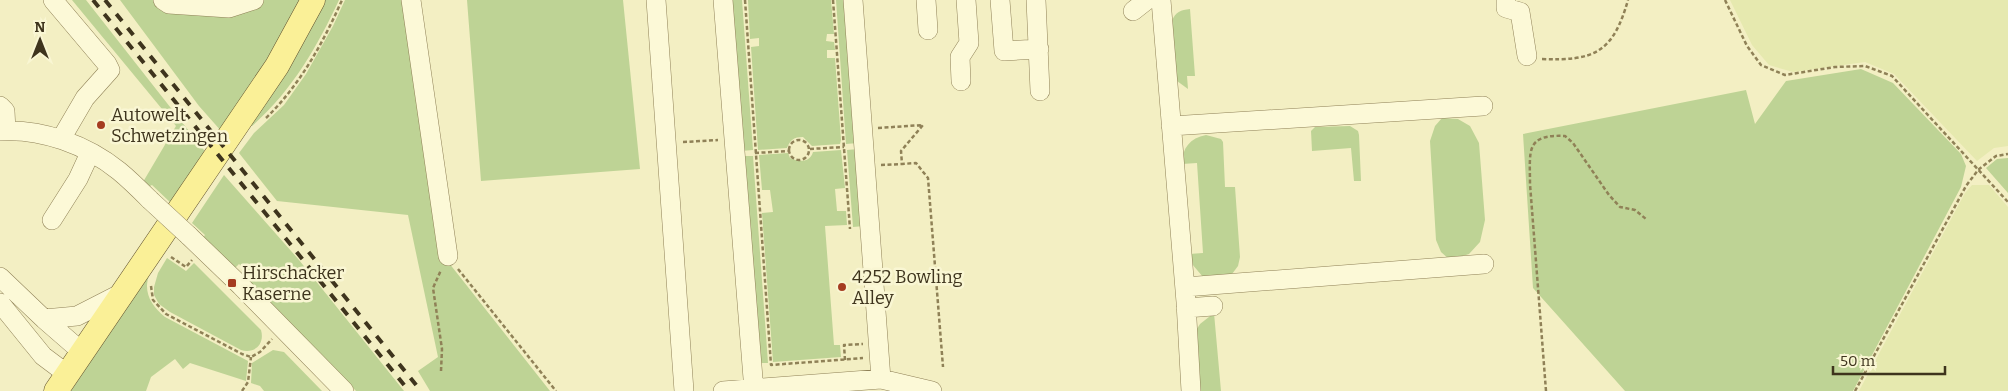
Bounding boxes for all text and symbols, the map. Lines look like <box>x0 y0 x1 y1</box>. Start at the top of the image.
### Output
north arrow <box>15 15 65 65</box>
text: N <box>35 19 46 36</box>
place label: Autowelt Schwetzingen <box>111 104 229 147</box>
marker: Autowelt Schwetzingen <box>95 119 107 131</box>
place label: Hirschacker Kaserne <box>242 262 344 305</box>
place label: 4252 Bowling Alley <box>852 266 963 309</box>
marker: Hirschacker Kaserne <box>226 277 238 289</box>
marker: 4252 Bowling Alley <box>836 281 848 293</box>
scale bar <box>1833 344 1946 376</box>
text: 50 m <box>1840 352 1876 370</box>

